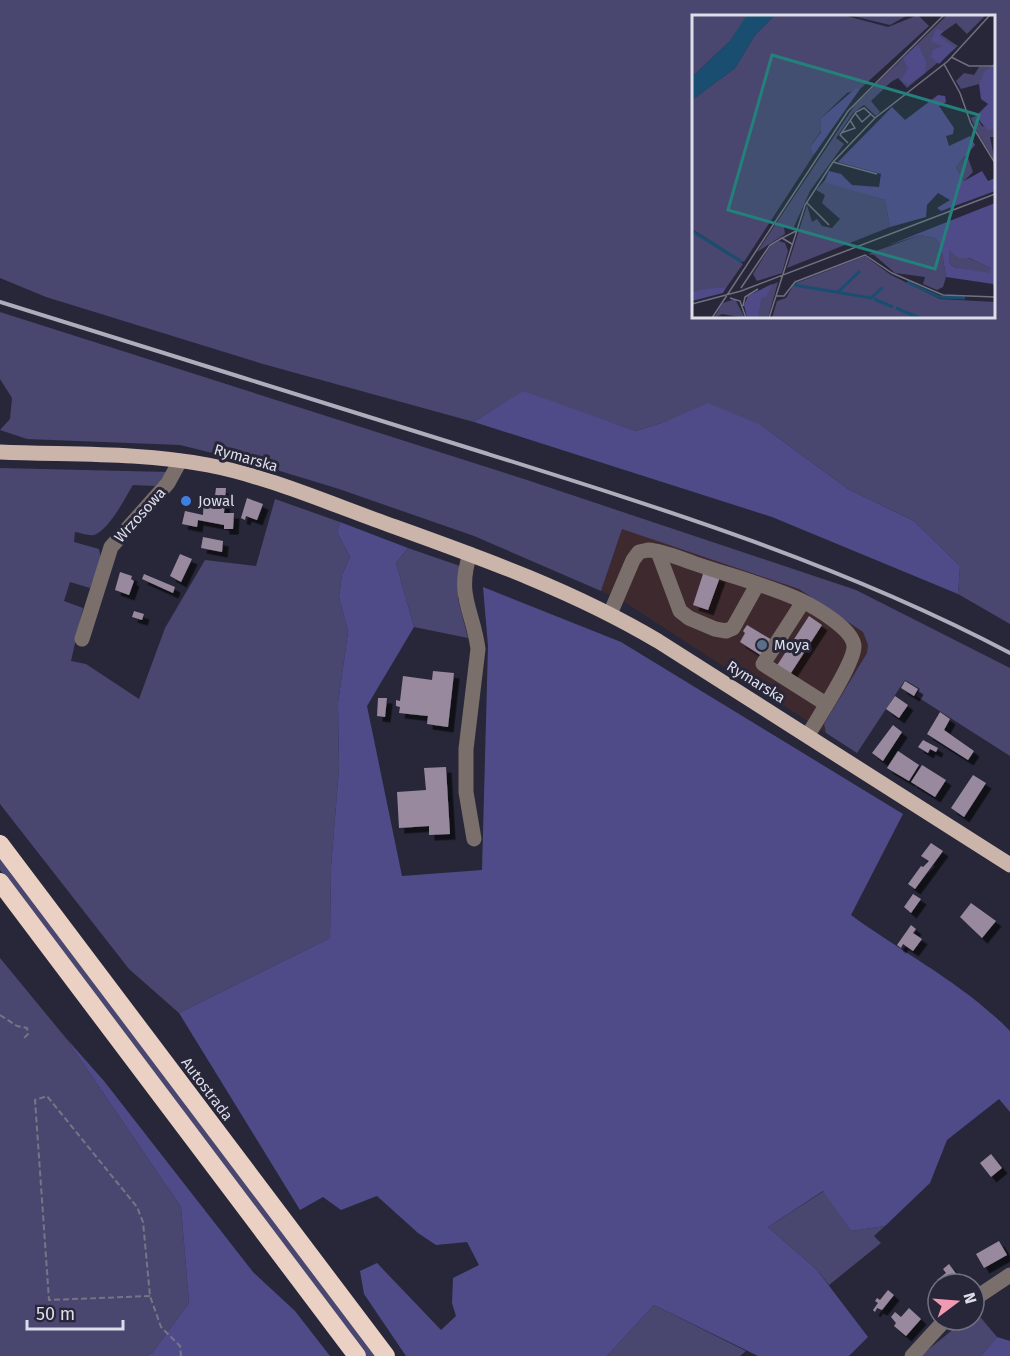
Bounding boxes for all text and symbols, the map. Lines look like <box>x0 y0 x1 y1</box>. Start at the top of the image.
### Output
inset map <box>692 15 995 318</box>
street label: Rymarska <box>212 440 280 476</box>
street label: Wrzosowa <box>111 484 169 546</box>
place label: Jowal <box>198 492 235 510</box>
marker: Jowal <box>179 494 193 508</box>
place label: Moya <box>774 636 810 654</box>
marker: Moya <box>755 638 769 652</box>
street label: Rymarska <box>723 657 789 707</box>
street label: Autostrada <box>177 1054 237 1124</box>
north arrow <box>926 1272 986 1332</box>
text: N <box>959 1290 981 1306</box>
scale bar <box>27 1293 123 1331</box>
text: 50 m <box>36 1303 75 1325</box>

